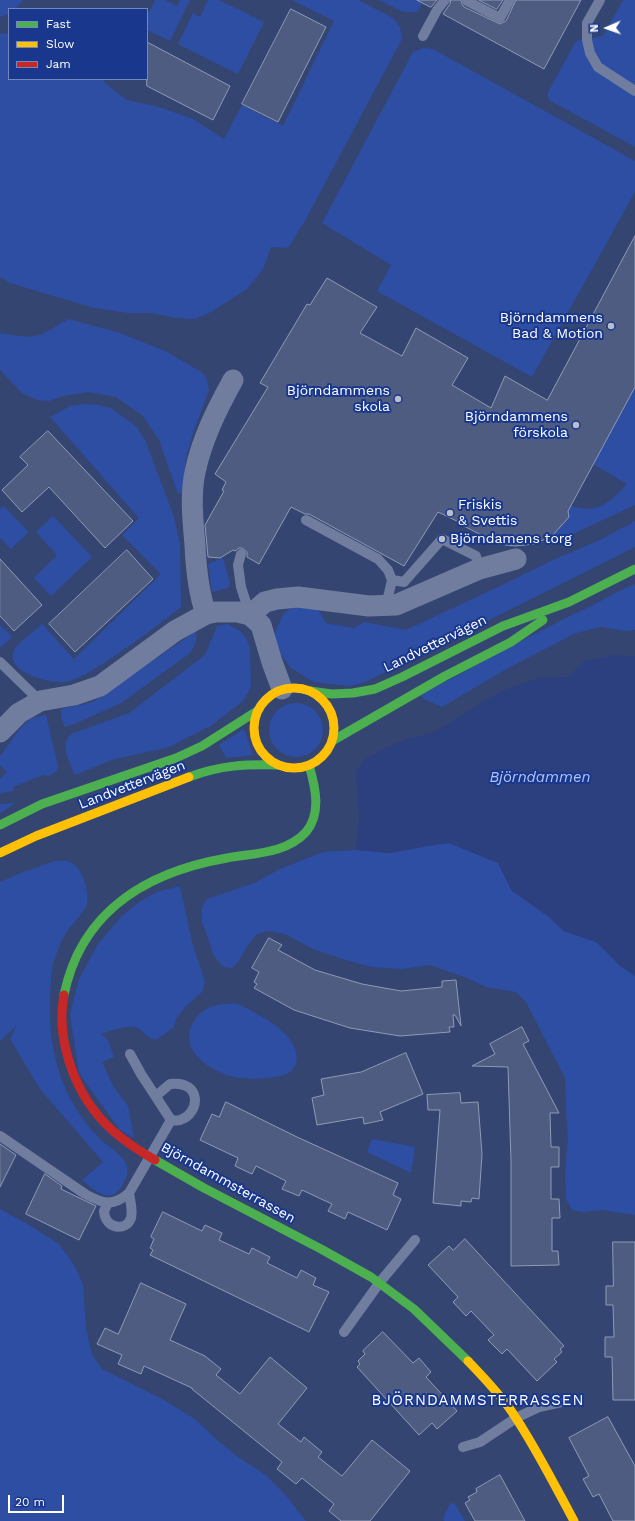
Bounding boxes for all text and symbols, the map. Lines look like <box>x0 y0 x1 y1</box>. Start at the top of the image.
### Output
legend <box>8 8 148 80</box>
north arrow <box>587 8 627 48</box>
text: Fast <box>46 17 71 31</box>
text: N <box>588 24 601 33</box>
text: Slow <box>46 37 74 51</box>
text: Jam <box>46 57 71 71</box>
place label: Björndammens Bad & Motion <box>500 310 603 342</box>
marker: Björndammens Bad & Motion <box>606 321 616 331</box>
place label: Björndammens skola <box>287 383 390 416</box>
marker: Björndammens skola <box>393 394 403 404</box>
place label: Björndammens förskola <box>465 409 568 442</box>
marker: Björndammens förskola <box>571 420 581 430</box>
place label: Friskis & Svettis <box>458 497 517 530</box>
marker: Friskis & Svettis <box>445 508 455 518</box>
place label: Björndamens torg <box>450 531 572 547</box>
marker: Björndamens torg <box>437 534 447 544</box>
street label: Landvettervägen <box>381 612 489 676</box>
street label: Landvettervägen <box>76 757 188 813</box>
water label: Björndammen <box>489 769 591 787</box>
street label: Björndammsterrassen <box>158 1139 298 1227</box>
district label: BJÖRNDAMMSTERRASSEN <box>372 1392 584 1410</box>
scale bar <box>10 1487 66 1513</box>
text: 20 m <box>15 1495 45 1509</box>

